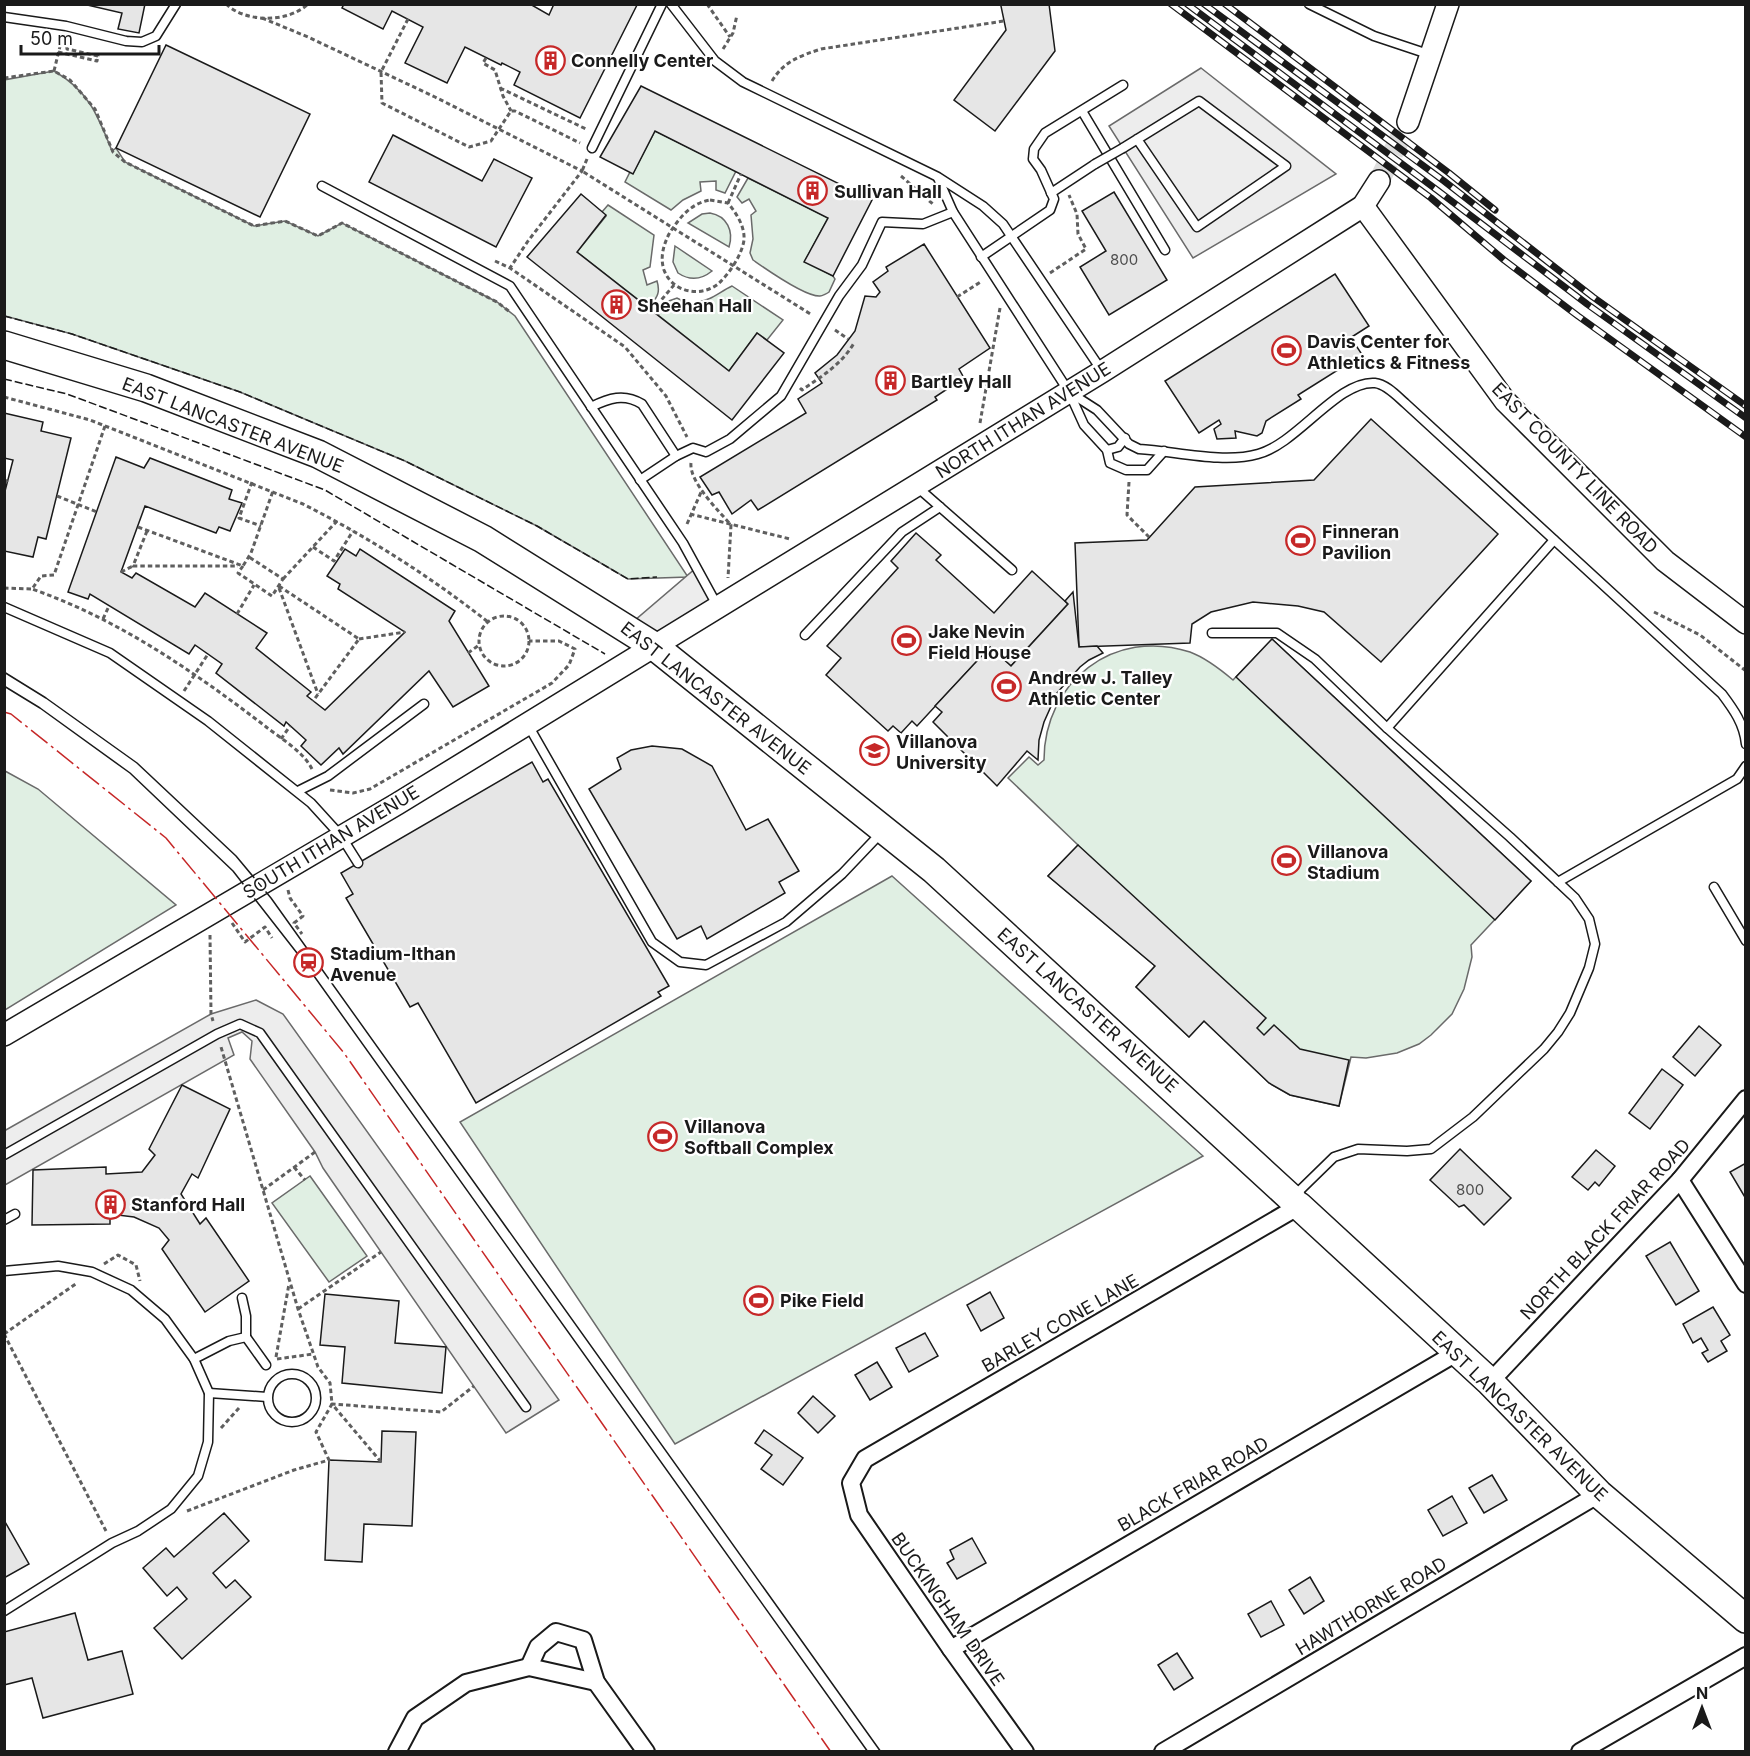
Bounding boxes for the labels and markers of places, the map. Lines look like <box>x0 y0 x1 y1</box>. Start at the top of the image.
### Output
building icon: Connelly Center <box>534 44 566 76</box>
place label: Connelly Center <box>571 50 713 71</box>
building icon: Sullivan Hall <box>797 175 829 207</box>
place label: Sullivan Hall <box>834 181 942 202</box>
building icon: Sheehan Hall <box>600 289 632 321</box>
place label: Sheehan Hall <box>637 295 752 316</box>
place label: Davis Center for Athletics & Fitness <box>1307 331 1470 373</box>
sports icon: Davis Center for Athletics & Fitness <box>1270 335 1302 367</box>
building icon: Bartley Hall <box>874 365 906 397</box>
place label: Bartley Hall <box>911 371 1012 392</box>
place label: Finneran Pavilion <box>1322 521 1399 563</box>
sports icon: Finneran Pavilion <box>1285 525 1317 557</box>
place label: Jake Nevin Field House <box>928 621 1031 663</box>
sports icon: Jake Nevin Field House <box>891 625 923 657</box>
place label: Andrew J. Talley Athletic Center <box>1028 667 1173 709</box>
sports icon: Andrew J. Talley Athletic Center <box>991 671 1023 703</box>
place label: Villanova University <box>896 731 987 773</box>
school or university icon: Villanova University <box>859 735 891 767</box>
place label: Villanova Stadium <box>1307 841 1389 883</box>
sports icon: Villanova Stadium <box>1270 845 1302 877</box>
place label: Stadium-Ithan Avenue <box>330 943 456 985</box>
station icon: Stadium-Ithan Avenue <box>293 947 325 979</box>
place label: Villanova Softball Complex <box>684 1116 834 1158</box>
sports icon: Villanova Softball Complex <box>647 1120 679 1152</box>
building icon: Stanford Hall <box>94 1188 126 1220</box>
place label: Stanford Hall <box>131 1194 245 1215</box>
sports icon: Pike Field <box>743 1284 775 1316</box>
place label: Pike Field <box>780 1290 864 1311</box>

